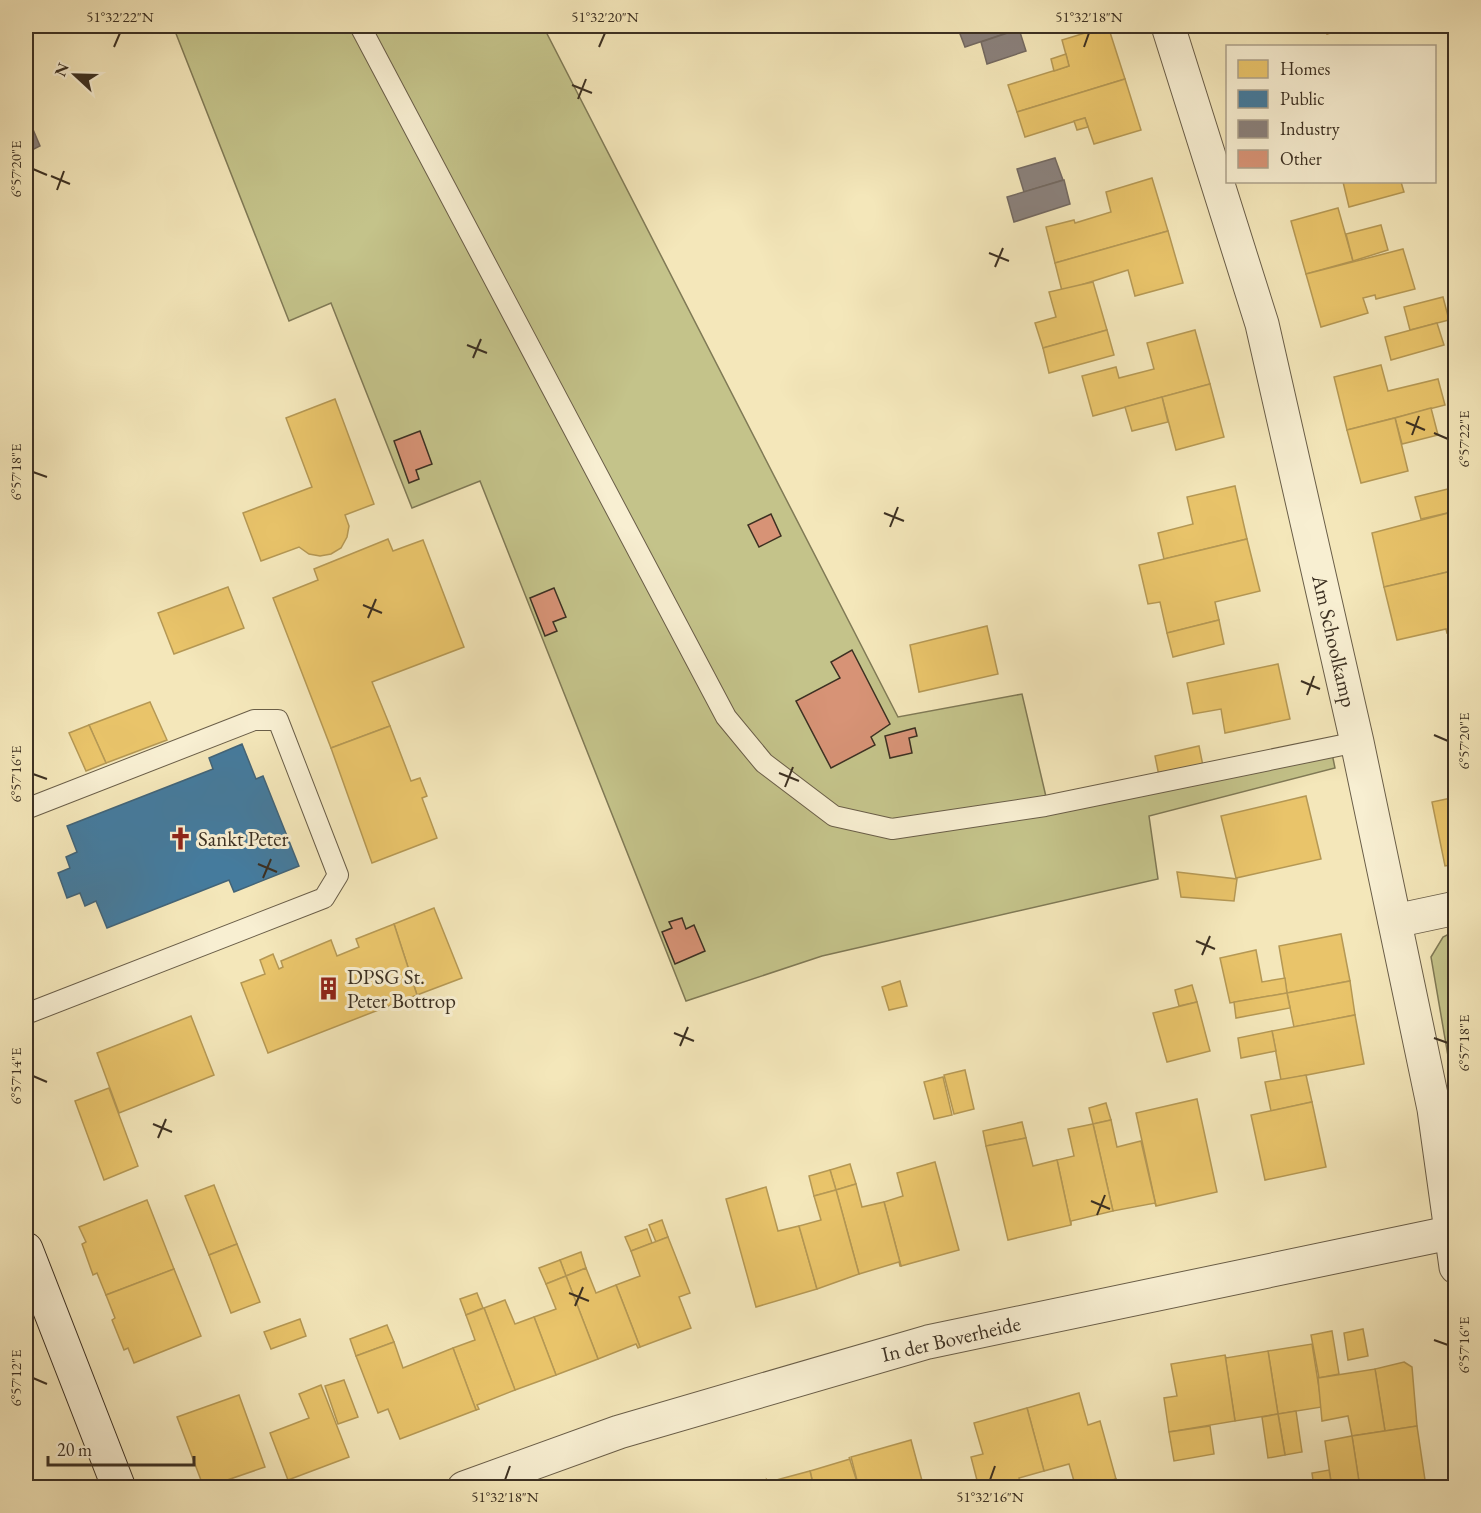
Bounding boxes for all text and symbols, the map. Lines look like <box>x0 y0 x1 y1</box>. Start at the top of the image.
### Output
text: 51°32'22"N <box>86 7 154 26</box>
text: 51°32'20"N <box>571 7 639 26</box>
text: 51°32'18"N <box>1055 7 1123 26</box>
north arrow <box>45 45 105 105</box>
legend <box>1226 45 1436 183</box>
text: Homes <box>1280 57 1331 80</box>
text: N <box>49 60 74 80</box>
text: Public <box>1280 87 1324 110</box>
text: Industry <box>1280 117 1340 140</box>
text: 6°57'20"E <box>6 140 25 197</box>
text: Other <box>1280 147 1322 170</box>
text: 6°57'22"E <box>1454 410 1473 467</box>
text: 6°57'18"E <box>6 443 25 500</box>
street label: Am Schoolkamp <box>1306 571 1363 710</box>
text: 6°57'20"E <box>1454 712 1473 769</box>
text: 6°57'16"E <box>6 745 25 802</box>
place label: Sankt Peter <box>198 825 288 852</box>
church icon: Sankt Peter <box>167 826 193 852</box>
place label: DPSG St. Peter Bottrop <box>347 963 456 1014</box>
building icon: DPSG St. Peter Bottrop <box>316 976 342 1002</box>
text: 6°57'18"E <box>1454 1014 1473 1071</box>
text: 6°57'14"E <box>6 1047 25 1104</box>
street label: In der Boverheide <box>879 1309 1023 1368</box>
text: 6°57'16"E <box>1454 1316 1473 1373</box>
text: 6°57'12"E <box>6 1349 25 1406</box>
scale bar <box>48 1429 194 1467</box>
text: 20 m <box>57 1438 92 1461</box>
text: 51°32'18"N <box>471 1487 539 1506</box>
text: 51°32'16"N <box>956 1487 1024 1506</box>

